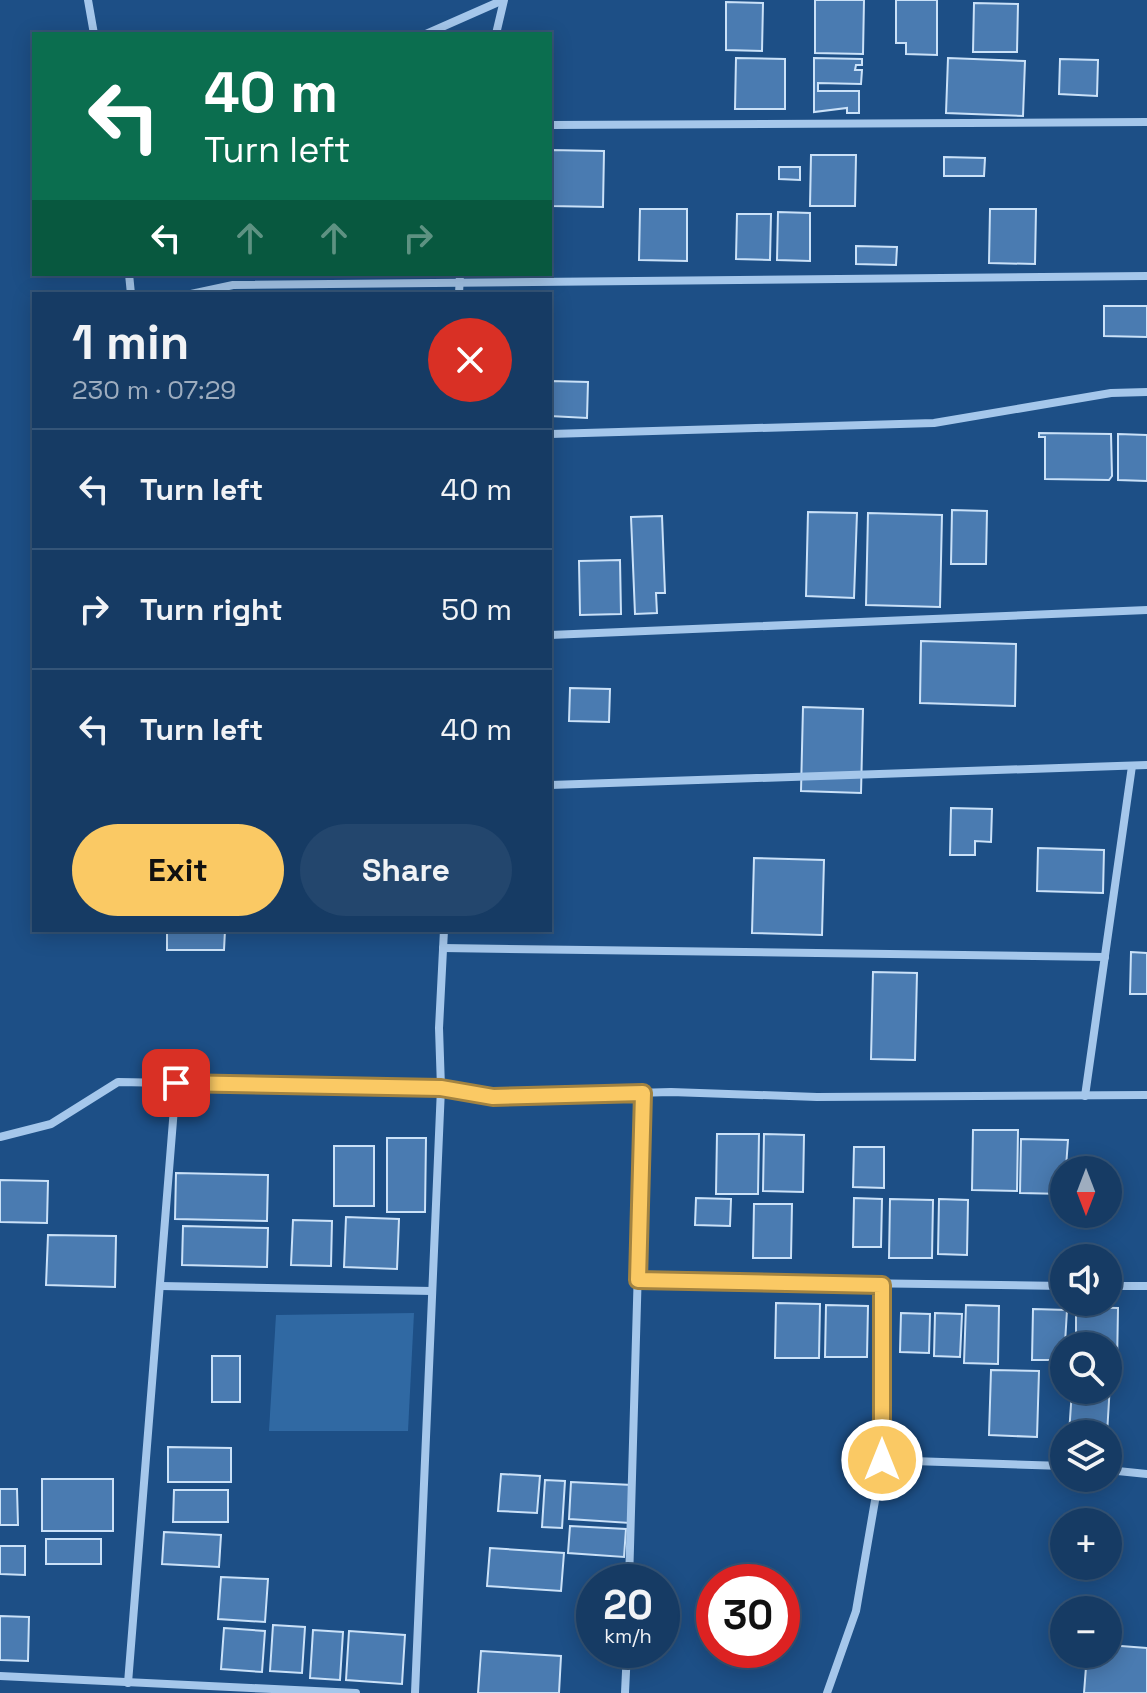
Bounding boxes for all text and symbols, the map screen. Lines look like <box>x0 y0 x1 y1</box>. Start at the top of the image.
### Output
text: 40 m <box>204 57 338 128</box>
icon: left <box>72 64 176 168</box>
text: Turn left <box>204 127 351 173</box>
icon: left <box>144 216 188 260</box>
icon: ahead <box>228 216 272 260</box>
icon: ahead <box>312 216 356 260</box>
icon: right <box>396 216 440 260</box>
text: 1 min <box>72 312 189 373</box>
button: close <box>428 318 512 402</box>
text: 230 m · 07:29 <box>72 373 236 407</box>
icon: left <box>72 467 116 511</box>
text: Turn left <box>140 470 263 509</box>
text: 40 m <box>441 470 512 509</box>
icon: right <box>72 587 116 631</box>
text: Turn right <box>140 590 283 629</box>
text: 50 m <box>441 590 512 629</box>
icon: left <box>72 707 116 751</box>
text: Turn left <box>140 710 263 749</box>
text: 40 m <box>441 710 512 749</box>
button: Exit <box>72 824 284 916</box>
button: Share <box>300 824 512 916</box>
pin <box>142 1049 210 1117</box>
icon: arrive <box>154 1061 198 1105</box>
north arrow <box>1050 1156 1122 1228</box>
map controls <box>1050 1156 1122 1668</box>
button: sound <box>1050 1244 1122 1316</box>
button: search <box>1050 1332 1122 1404</box>
position arrow <box>840 1418 924 1502</box>
button: layers <box>1050 1420 1122 1492</box>
button: + <box>1050 1508 1122 1580</box>
speed limit sign: 30 <box>696 1564 800 1668</box>
text: 20 <box>603 1580 653 1631</box>
button: − <box>1050 1596 1122 1668</box>
text: km/h <box>604 1623 652 1649</box>

